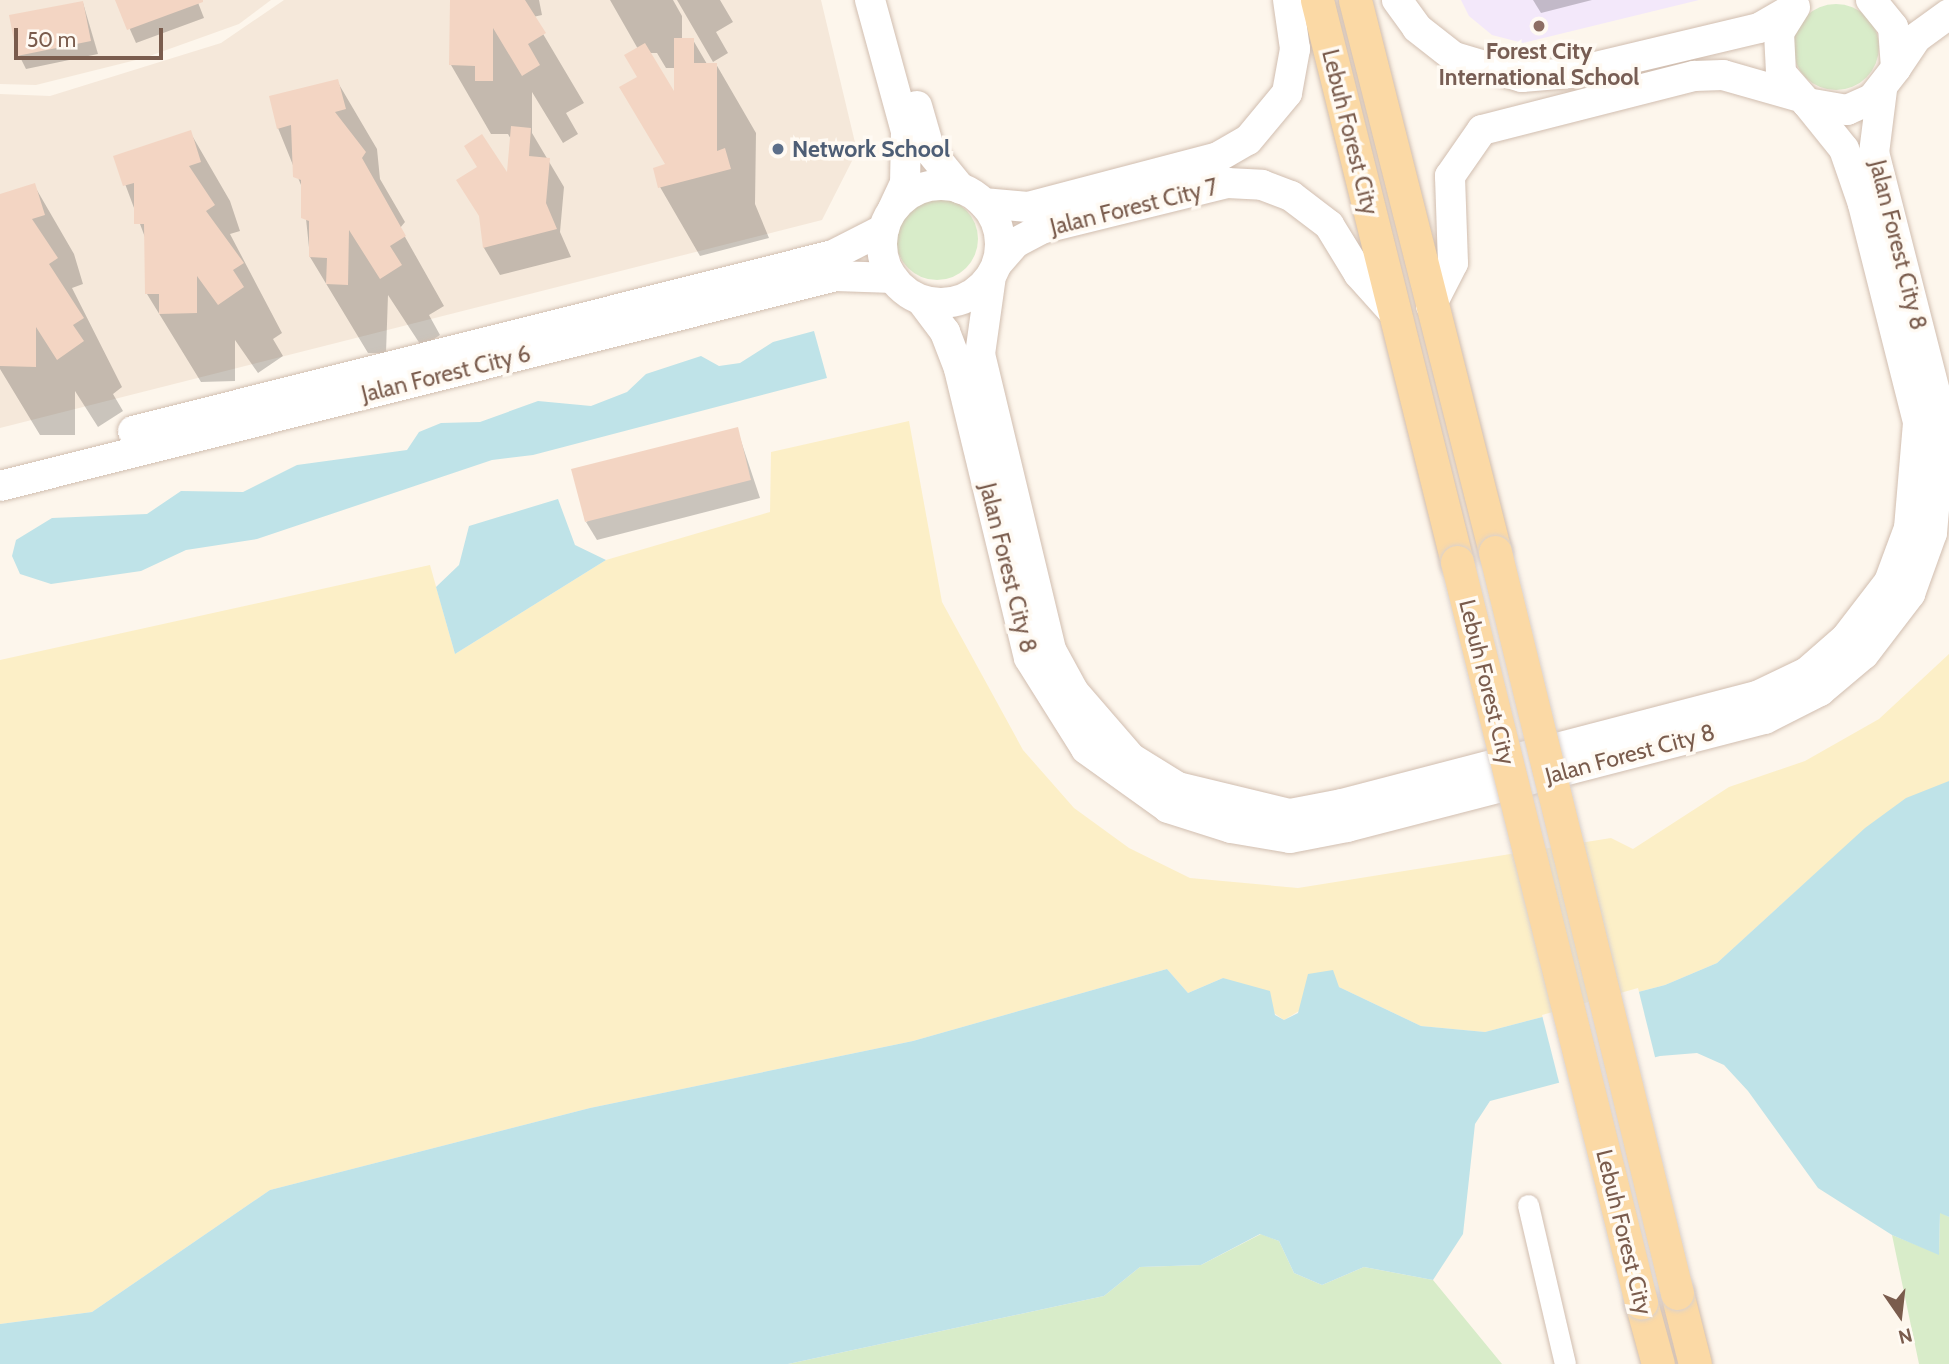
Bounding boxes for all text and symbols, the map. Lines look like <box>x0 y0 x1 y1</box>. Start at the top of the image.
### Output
scale bar <box>18 14 166 58</box>
marker: Forest City International School <box>1531 18 1547 34</box>
text: 50 m <box>27 27 76 52</box>
place label: Forest City International School <box>1439 37 1639 91</box>
street label: Lebuh Forest City <box>1316 46 1384 218</box>
place label: Network School <box>792 135 950 163</box>
marker: Network School <box>770 141 786 157</box>
street label: Jalan Forest City 8 <box>1864 157 1932 333</box>
street label: Jalan Forest City 7 <box>1047 173 1221 241</box>
street label: Jalan Forest City 6 <box>359 340 533 408</box>
street label: Jalan Forest City 8 <box>974 480 1042 656</box>
street label: Lebuh Forest City <box>1453 596 1521 768</box>
street label: Jalan Forest City 8 <box>1542 718 1718 790</box>
street label: Lebuh Forest City <box>1590 1146 1658 1318</box>
north arrow <box>1865 1280 1935 1350</box>
text: N <box>1896 1323 1915 1349</box>

